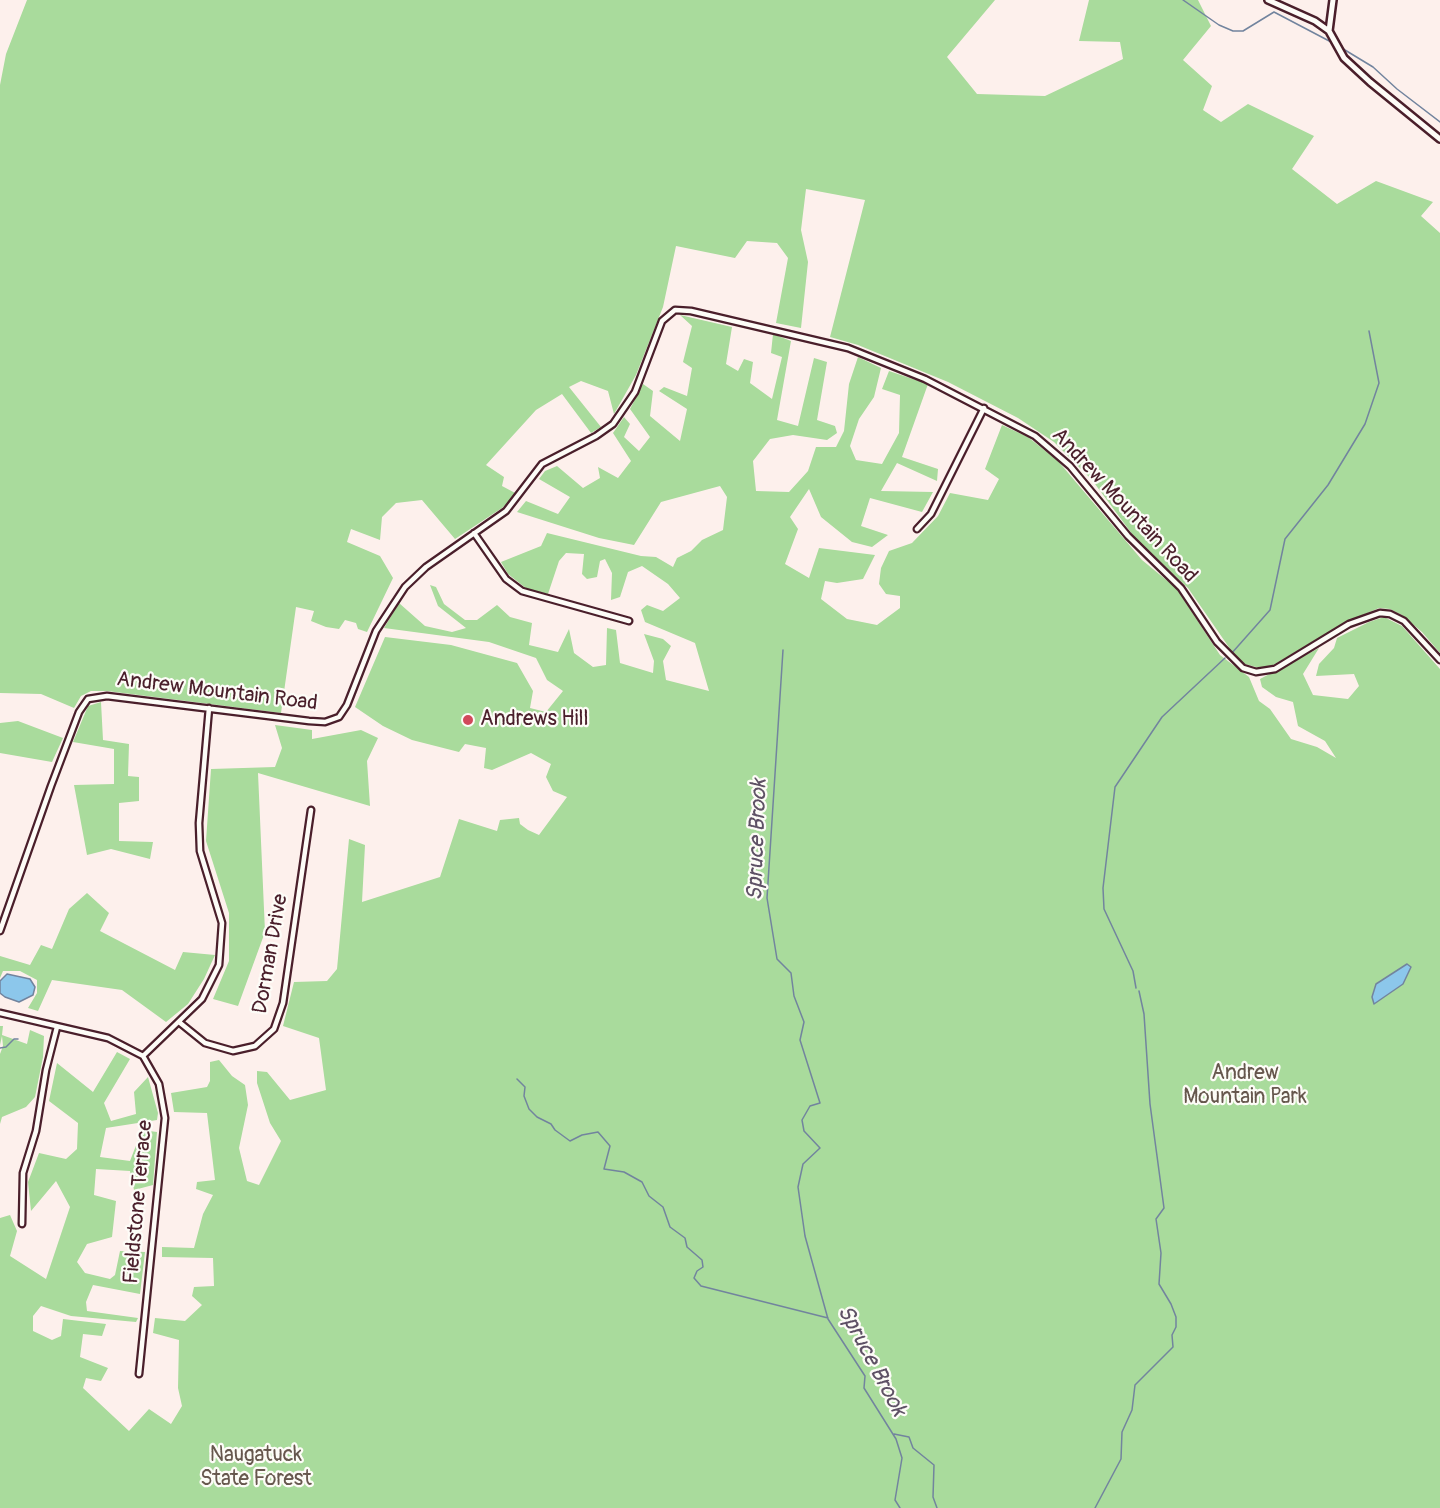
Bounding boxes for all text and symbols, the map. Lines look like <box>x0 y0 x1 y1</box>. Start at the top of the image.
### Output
street label: Andrew Mountain Road <box>1046 423 1202 589</box>
street label: Andrew Mountain Road <box>115 667 319 717</box>
place label: Andrews Hill <box>480 707 588 733</box>
marker: Andrews Hill <box>461 713 475 727</box>
water label: Spruce Brook <box>743 779 773 901</box>
street label: Dorman Drive <box>248 892 294 1016</box>
park label: Andrew Mountain Park <box>1183 1061 1307 1111</box>
street label: Fieldstone Terrace <box>119 1119 159 1285</box>
water label: Spruce Brook <box>831 1301 911 1421</box>
park label: Naugatuck State Forest <box>200 1443 312 1493</box>

